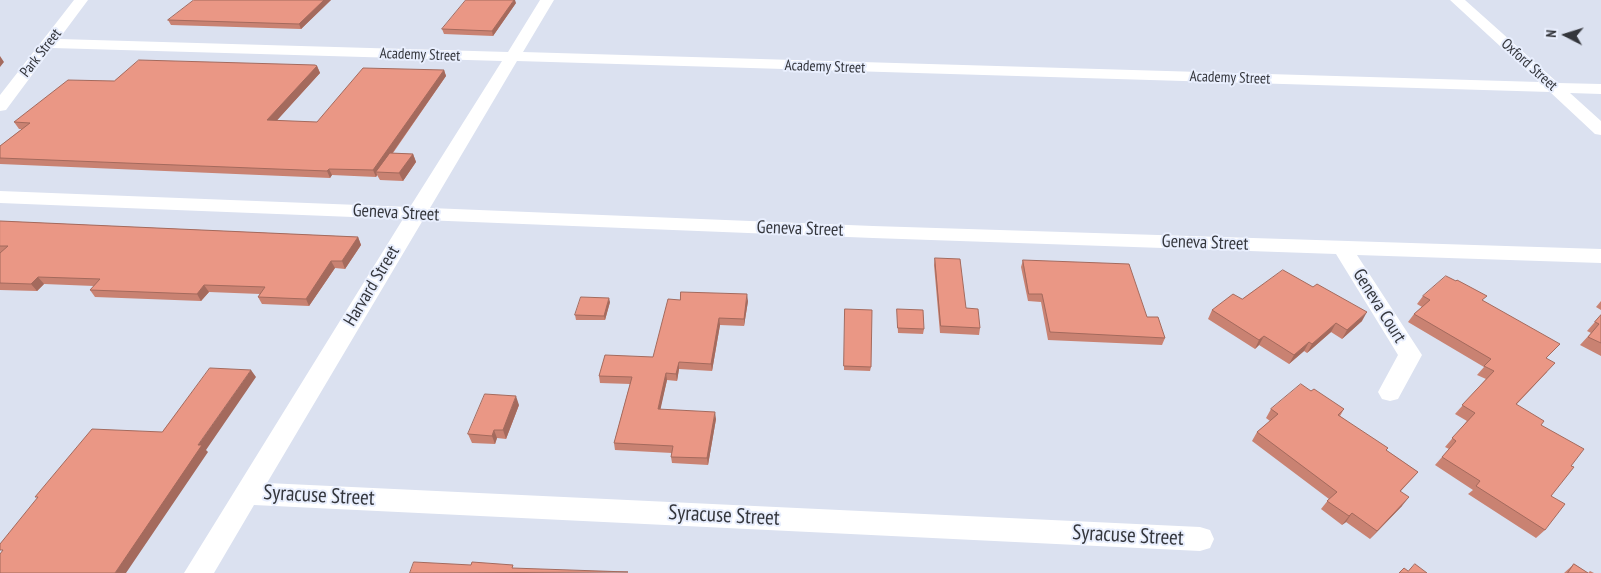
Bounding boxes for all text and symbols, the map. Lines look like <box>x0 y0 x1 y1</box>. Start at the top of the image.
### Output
north arrow <box>1541 10 1591 60</box>
street label: Park Street <box>17 25 65 81</box>
text: N <box>1542 29 1560 38</box>
street label: Oxford Street <box>1497 35 1561 95</box>
street label: Academy Street <box>379 45 461 65</box>
street label: Academy Street <box>784 57 866 77</box>
street label: Academy Street <box>1189 68 1271 88</box>
street label: Geneva Street <box>352 200 440 226</box>
street label: Geneva Street <box>756 217 844 241</box>
street label: Geneva Street <box>1161 231 1249 255</box>
street label: Harvard Street <box>340 242 404 330</box>
street label: Geneva Court <box>1348 265 1410 347</box>
street label: Syracuse Street <box>263 481 375 511</box>
street label: Syracuse Street <box>668 501 780 531</box>
street label: Syracuse Street <box>1072 521 1184 551</box>

